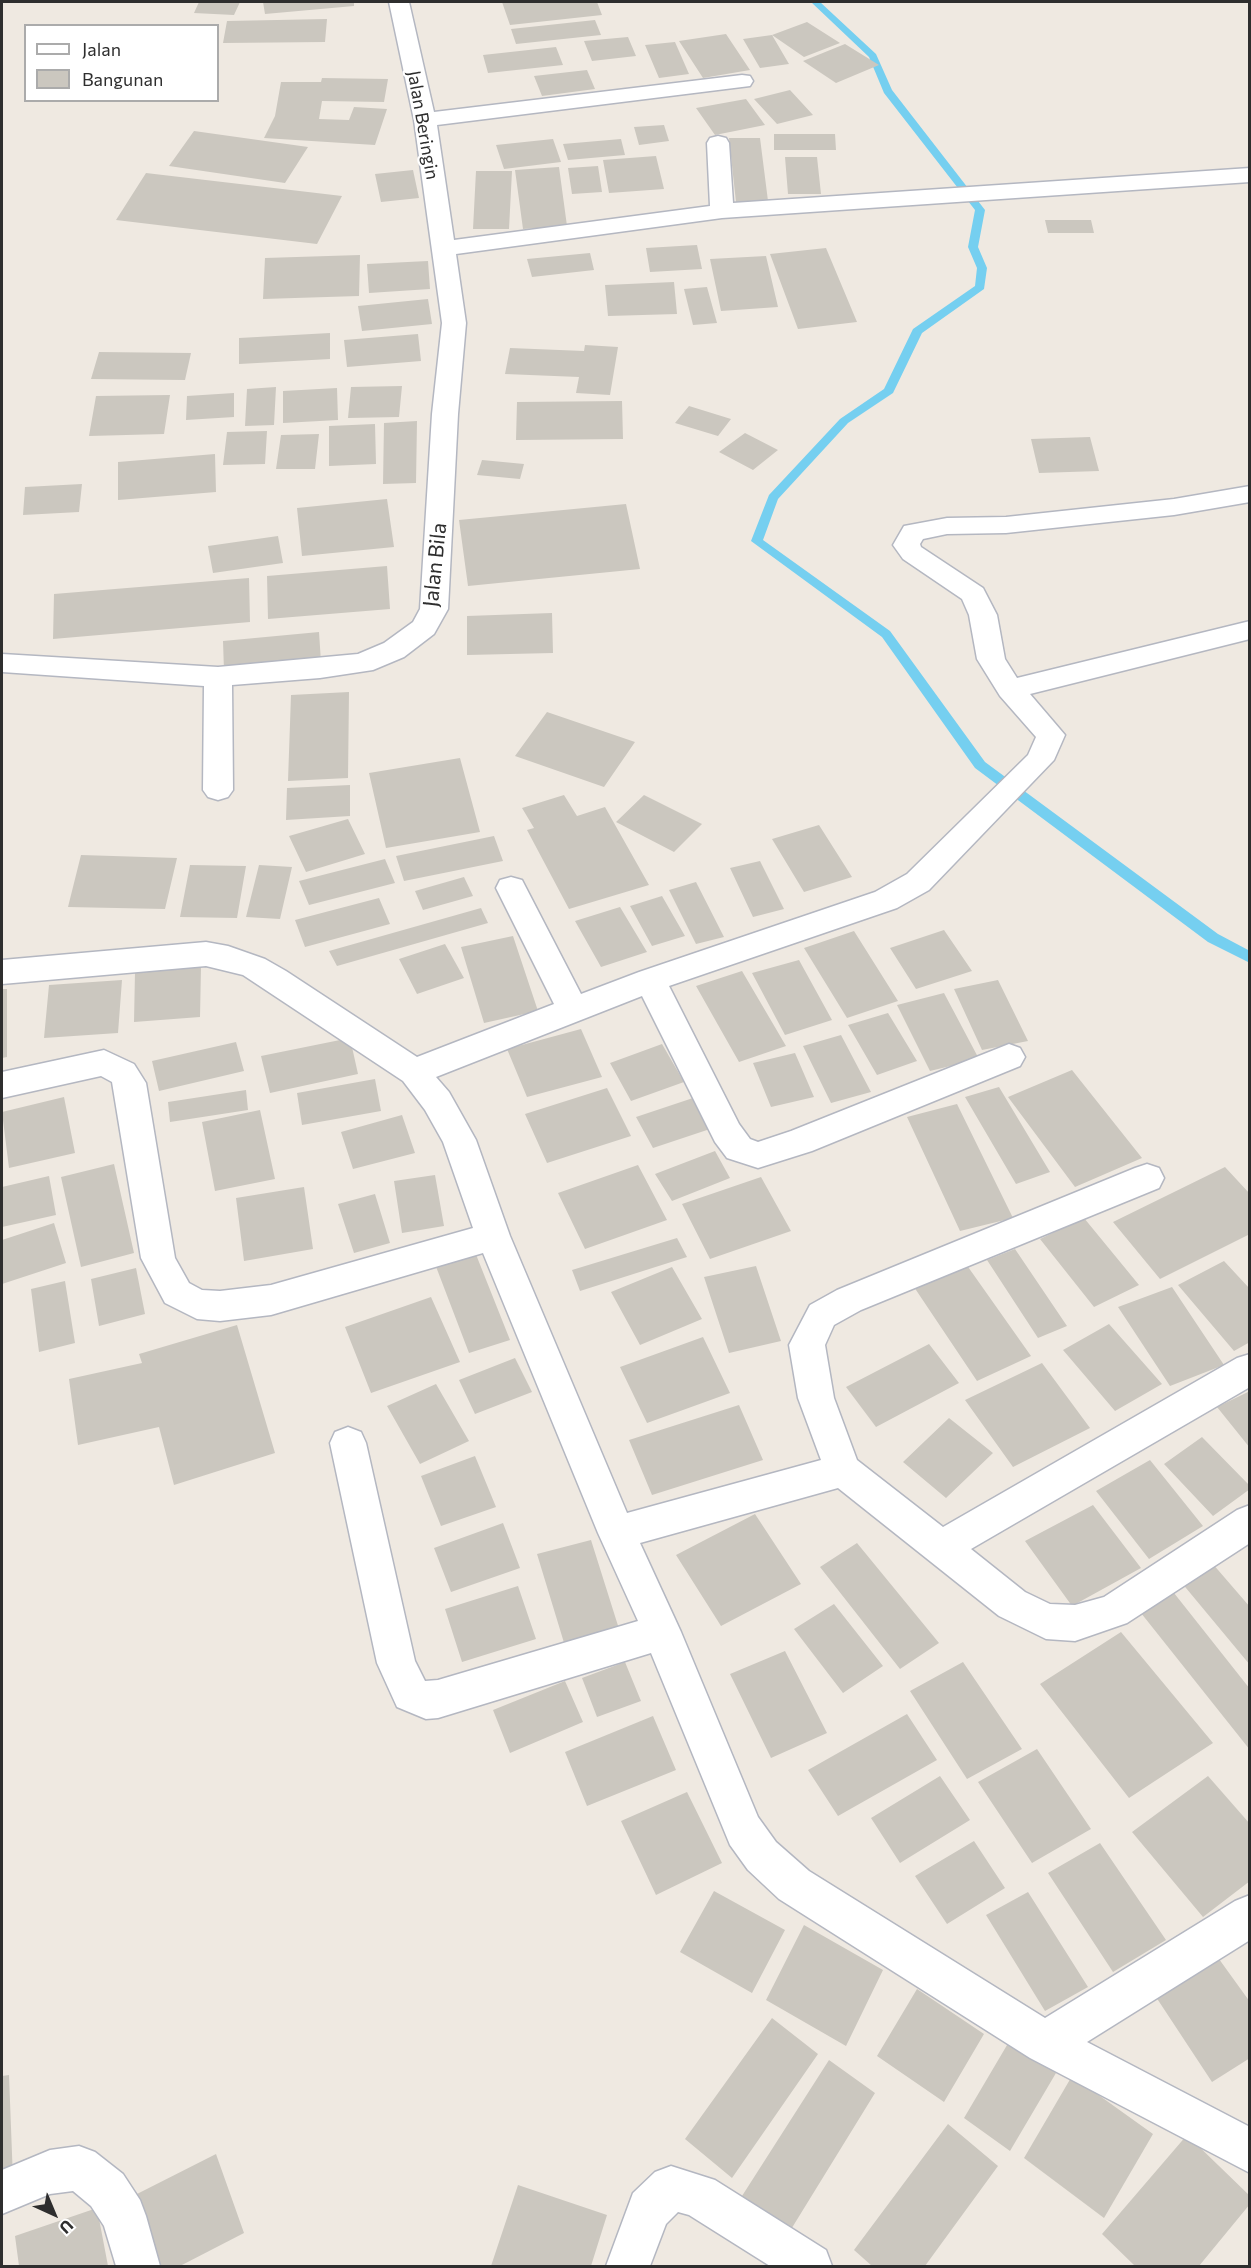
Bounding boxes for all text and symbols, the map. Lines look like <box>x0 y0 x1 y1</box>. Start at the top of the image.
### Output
legend <box>24 24 219 102</box>
text: Jalan <box>82 38 121 60</box>
text: Bangunan <box>82 68 163 90</box>
street label: Jalan Beringin <box>403 69 443 181</box>
street label: Jalan Bila <box>418 522 452 608</box>
north arrow <box>24 2184 84 2244</box>
text: U <box>56 2216 78 2238</box>

